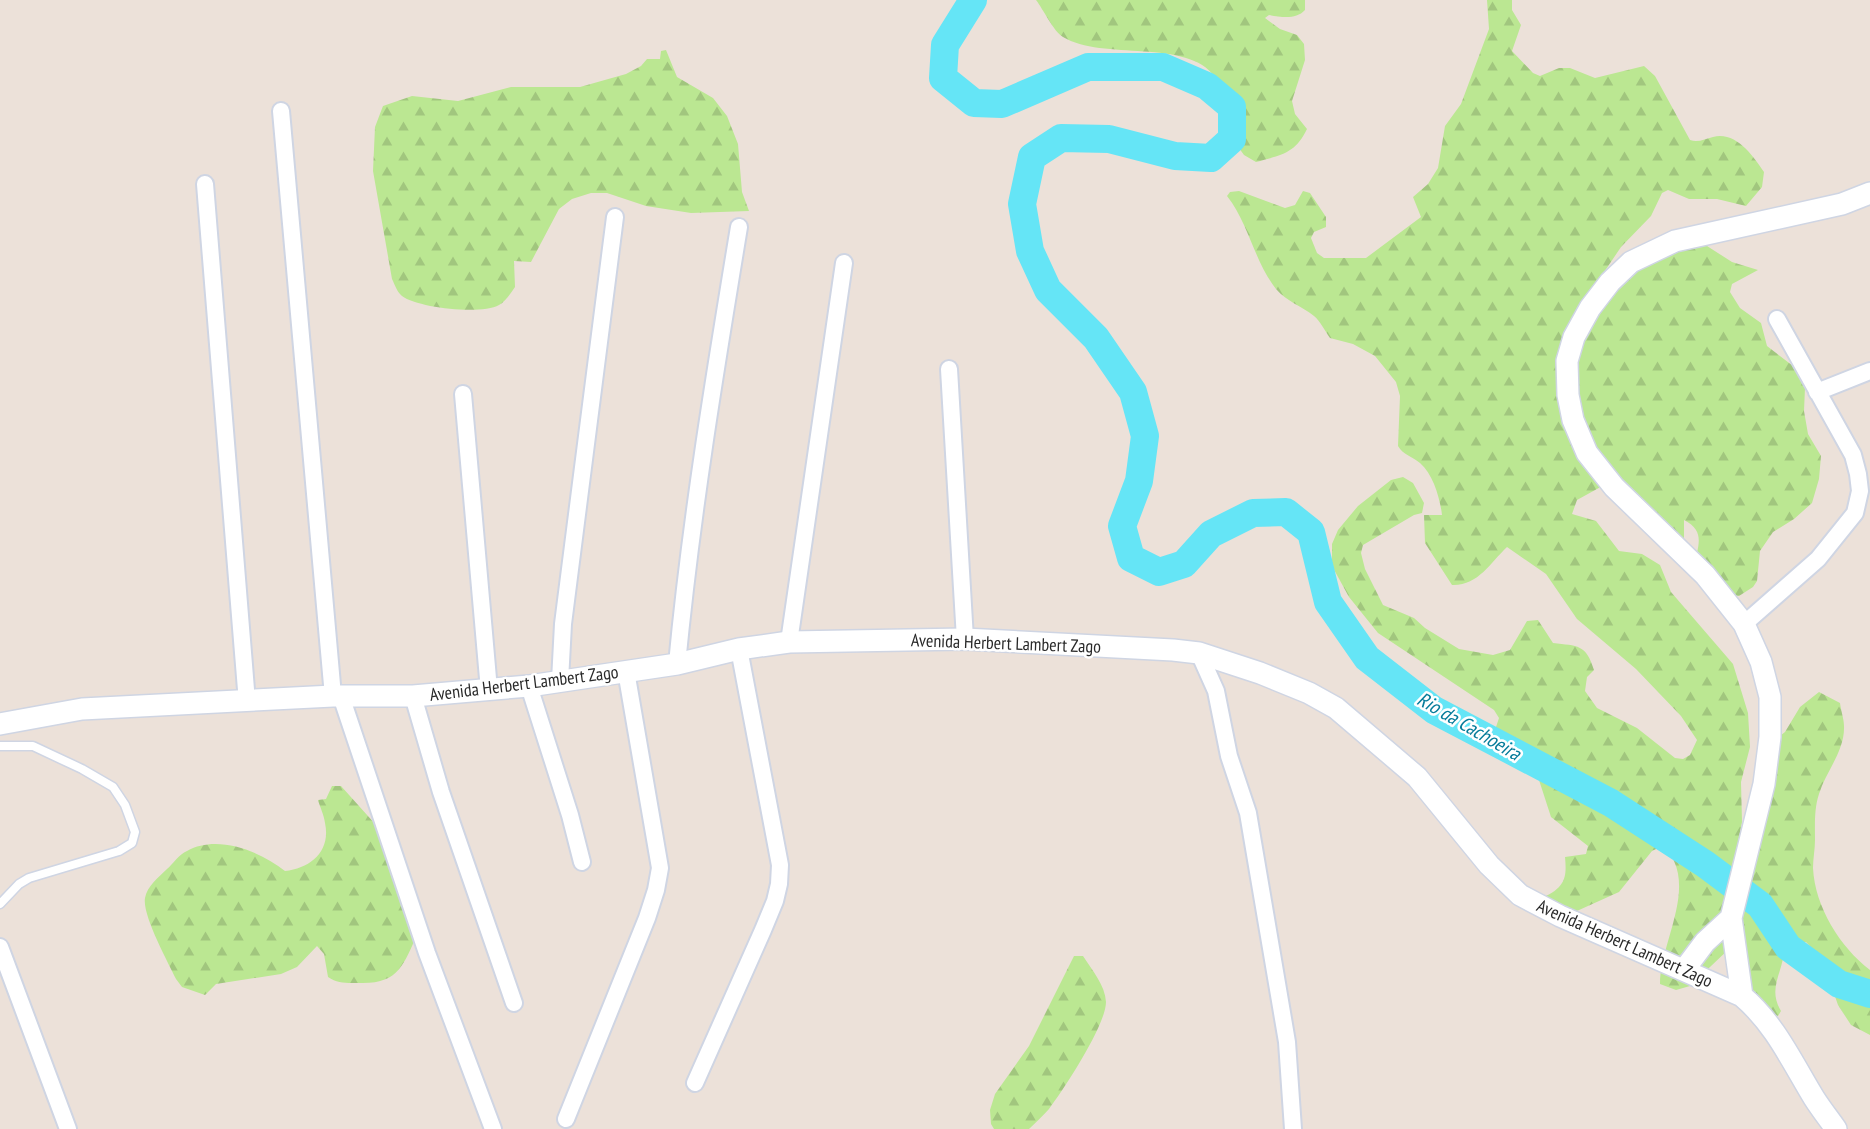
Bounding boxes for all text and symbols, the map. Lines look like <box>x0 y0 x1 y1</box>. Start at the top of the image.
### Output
street label: Avenida Herbert Lambert Zago <box>911 628 1102 658</box>
street label: Avenida Herbert Lambert Zago <box>428 660 620 706</box>
water label: Rio da Cachoeira <box>1413 686 1526 767</box>
street label: Avenida Herbert Lambert Zago <box>1534 894 1717 992</box>

